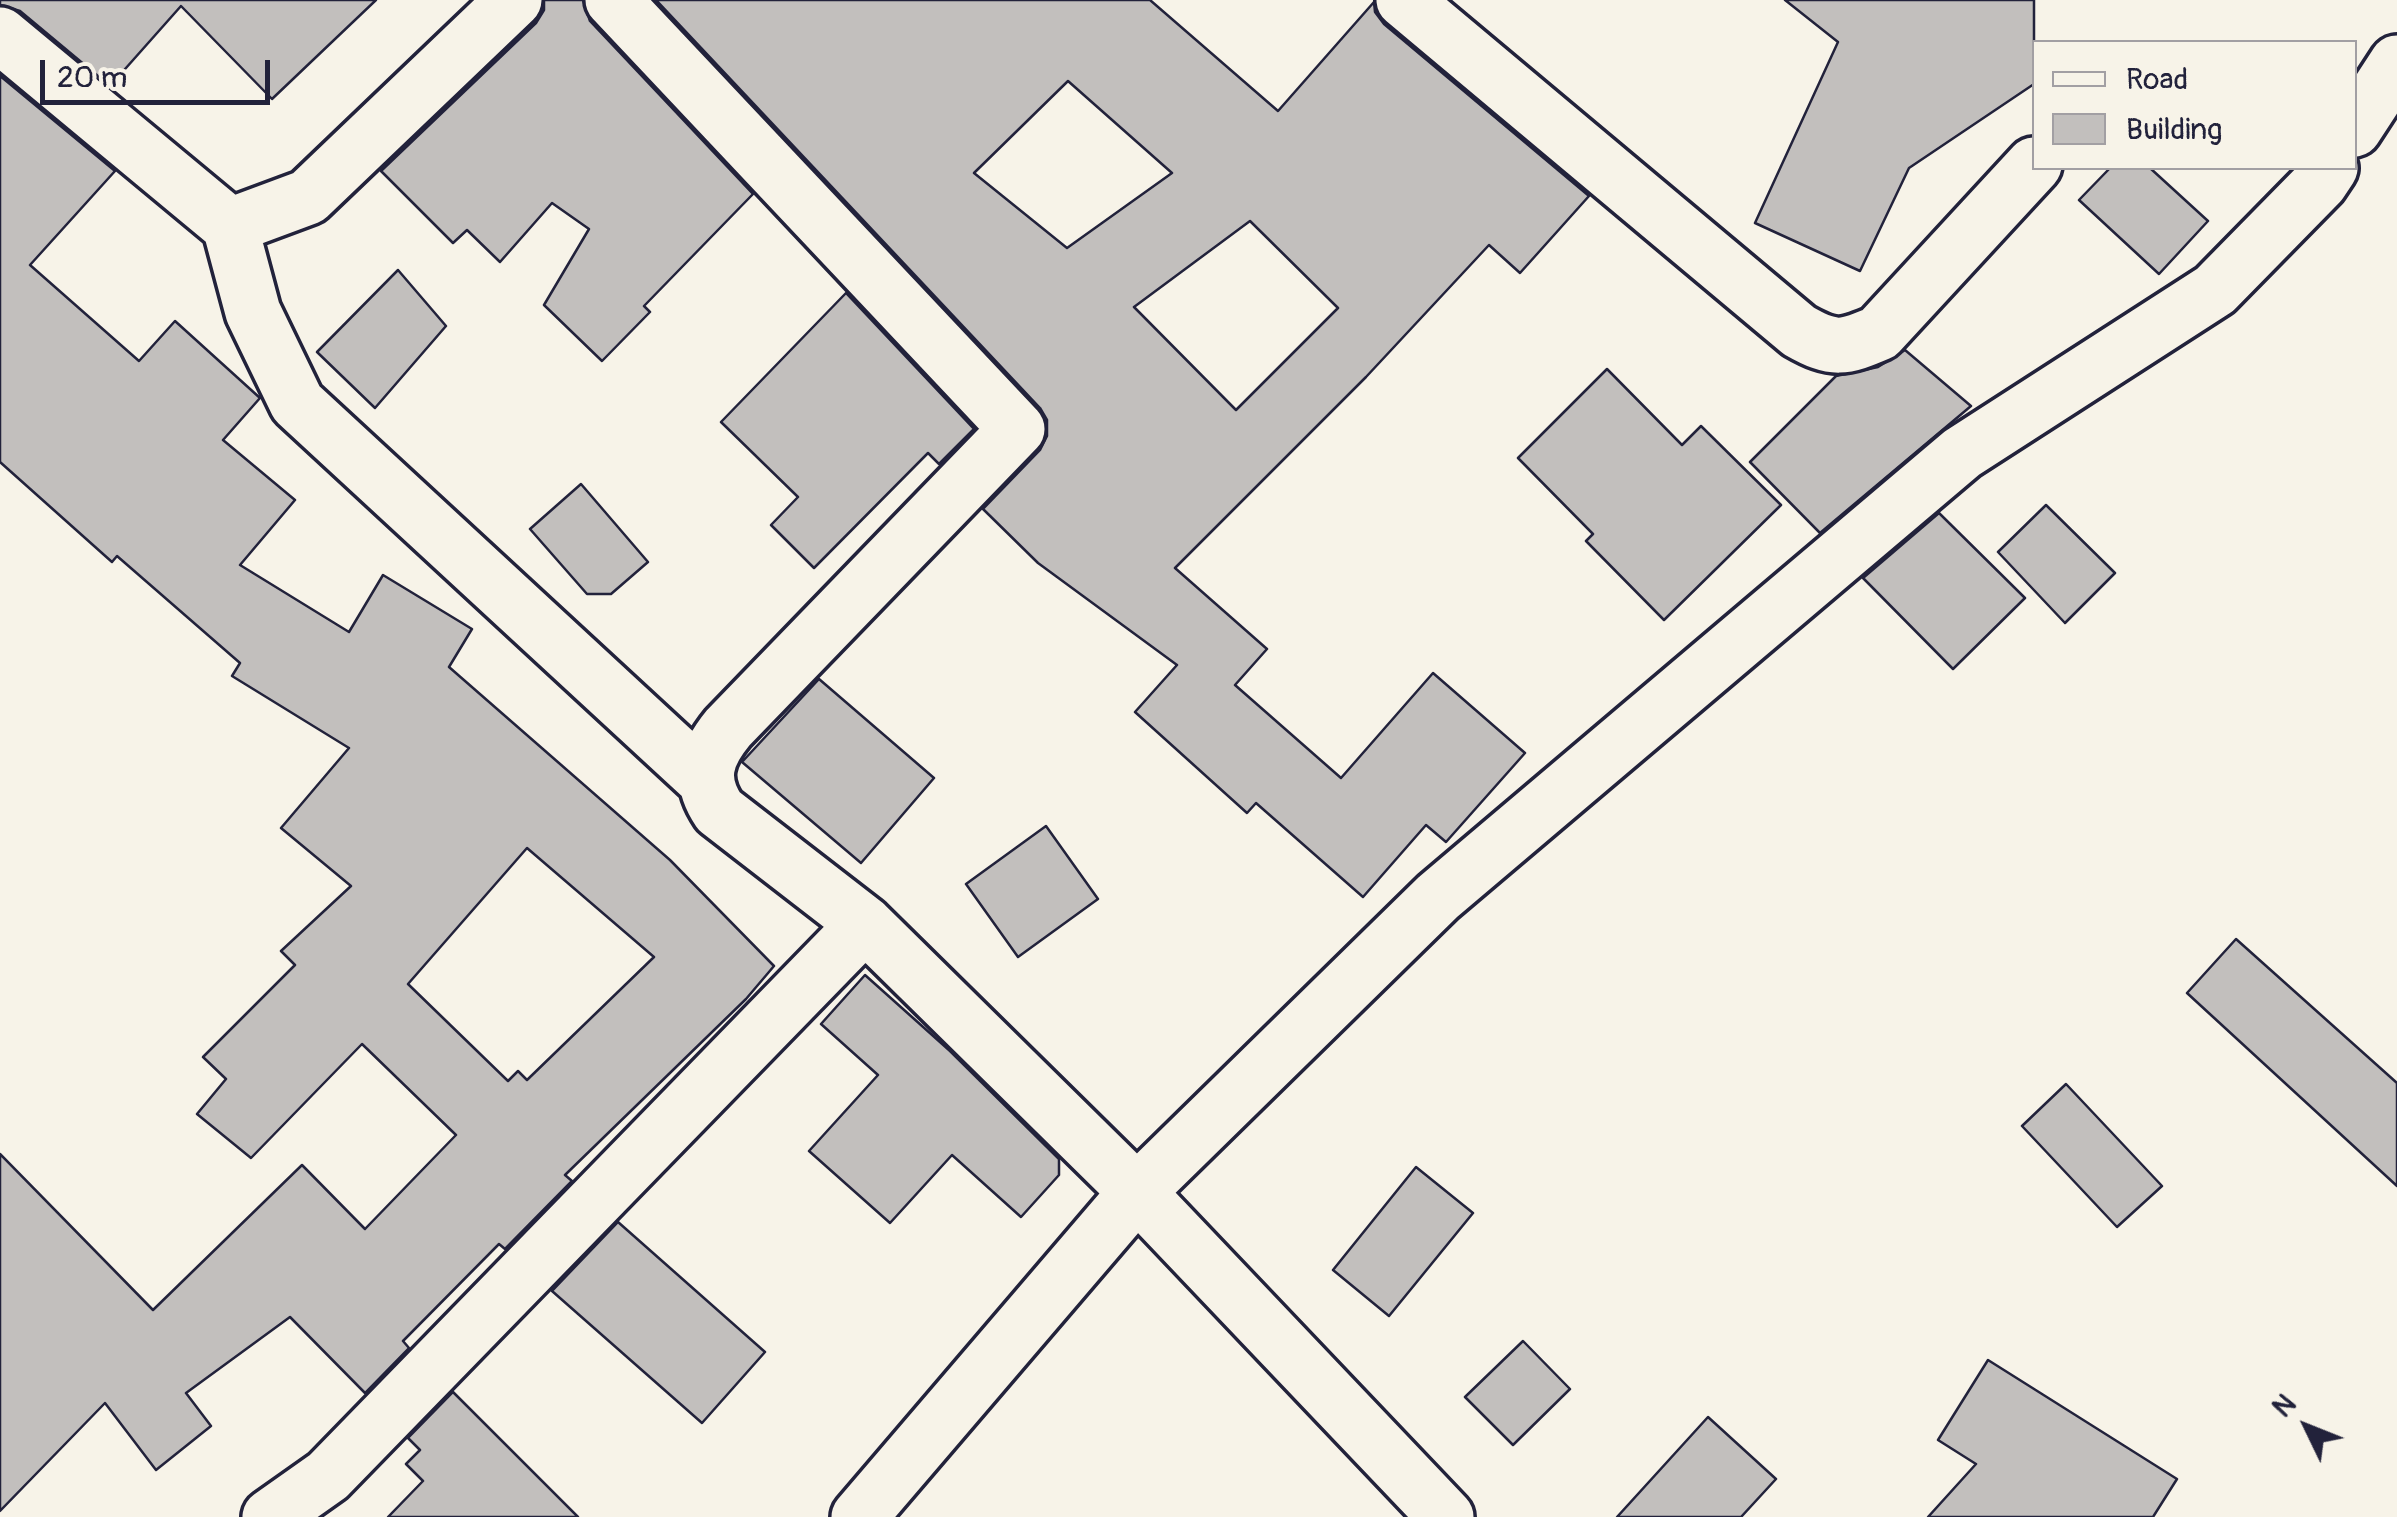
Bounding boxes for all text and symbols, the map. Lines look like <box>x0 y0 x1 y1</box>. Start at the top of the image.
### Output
scale bar <box>45 40 275 102</box>
legend <box>2032 40 2357 170</box>
text: 20 m <box>57 59 127 96</box>
text: Road <box>2126 61 2188 98</box>
text: Building <box>2126 111 2222 148</box>
north arrow <box>2257 1377 2357 1477</box>
text: N <box>2265 1387 2304 1425</box>

